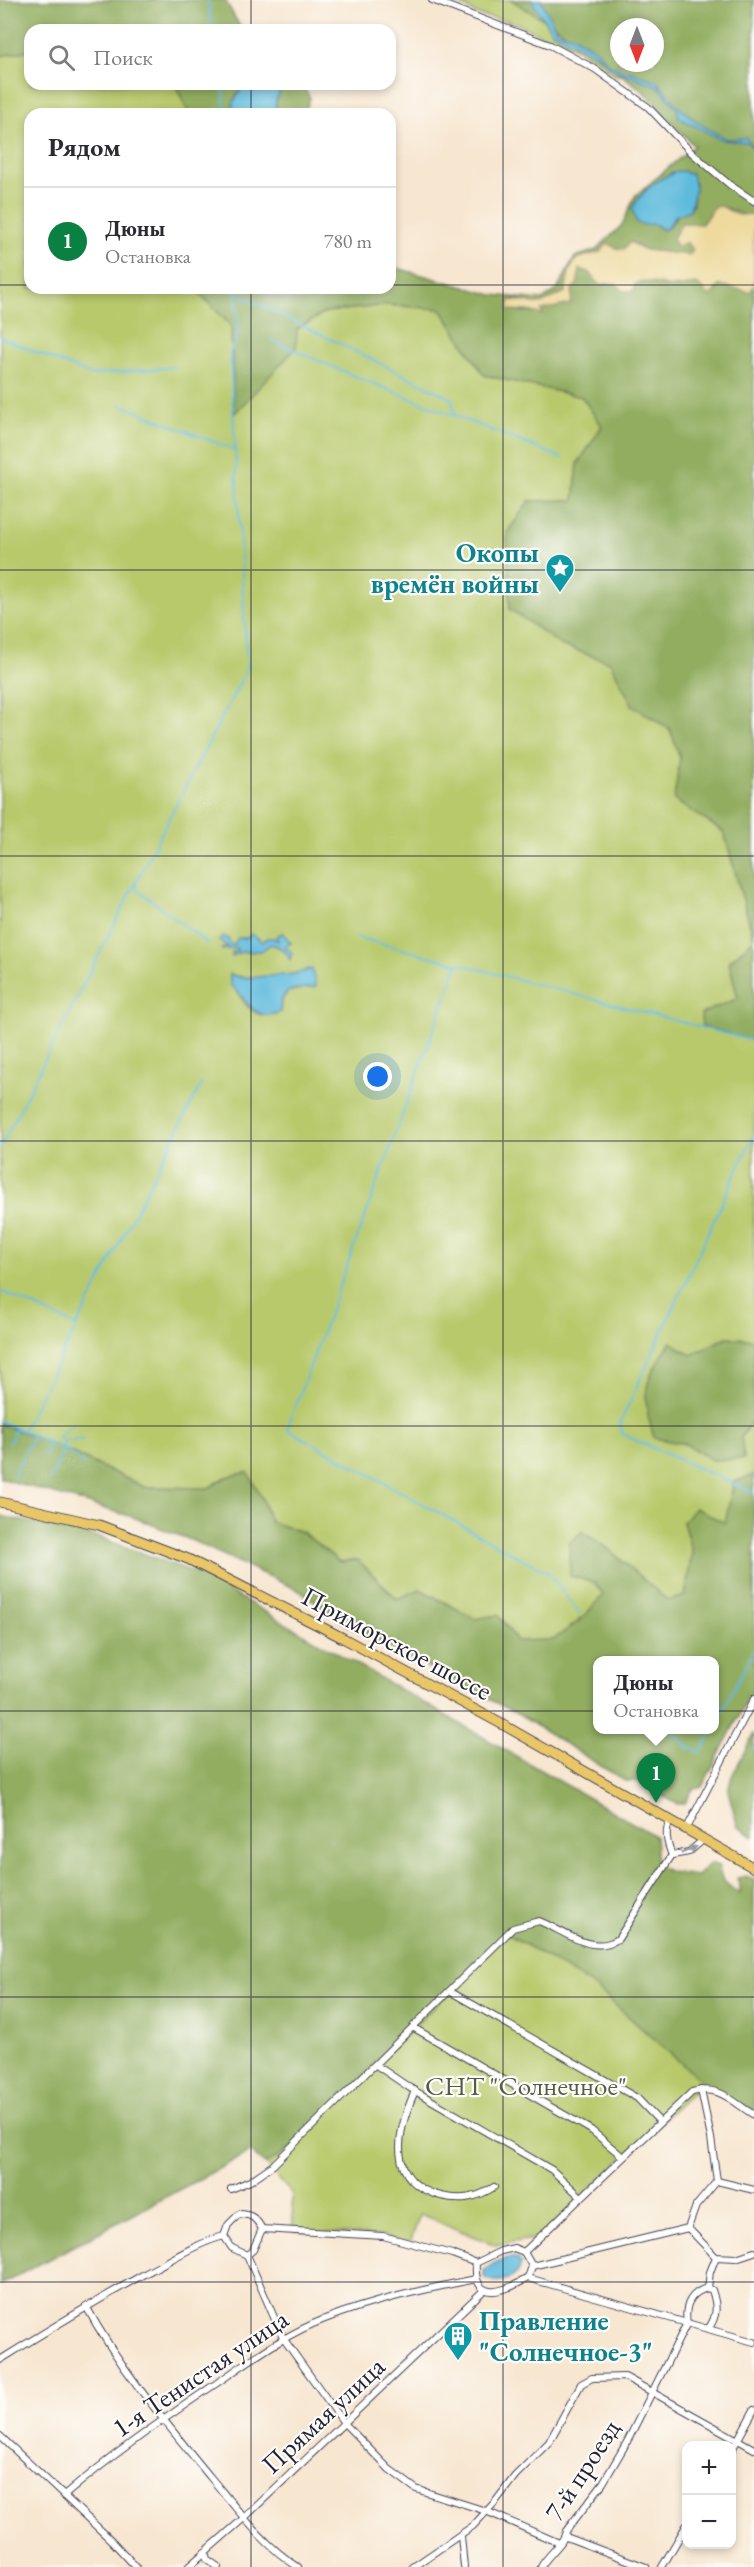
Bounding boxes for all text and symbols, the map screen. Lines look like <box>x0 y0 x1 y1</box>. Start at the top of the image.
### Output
north arrow <box>610 18 664 72</box>
search box <box>24 24 396 90</box>
icon: search <box>45 41 78 74</box>
text: Поиск <box>93 43 153 72</box>
text: Рядом <box>48 130 121 164</box>
text: Дюны <box>105 214 165 243</box>
text: 1 <box>62 228 73 254</box>
text: 780 m <box>324 228 372 254</box>
text: Остановка <box>105 243 191 269</box>
place label: Окопы времён войны <box>371 535 539 601</box>
place icon: Окопы времён войны <box>544 552 576 594</box>
your location <box>363 1062 392 1091</box>
street label: Приморское шоссе <box>296 1578 498 1708</box>
popup <box>593 1656 719 1734</box>
text: Дюны <box>613 1668 674 1697</box>
text: Остановка <box>613 1697 699 1723</box>
pin: 1 <box>636 1754 676 1803</box>
one-way arrow <box>680 1846 698 1856</box>
park label: СНТ "Солнечное" <box>425 2068 627 2103</box>
street label: 1-я Тенистая улица <box>105 2301 295 2445</box>
place label: Правление "Солнечное-3" <box>479 2303 653 2369</box>
building icon: Правление "Солнечное-3" <box>442 2320 474 2362</box>
street label: Прямая улица <box>254 2349 392 2481</box>
street label: 7-й проезд <box>536 2413 628 2527</box>
map controls <box>682 2441 736 2549</box>
button: + <box>682 2441 736 2495</box>
button: − <box>682 2495 736 2549</box>

